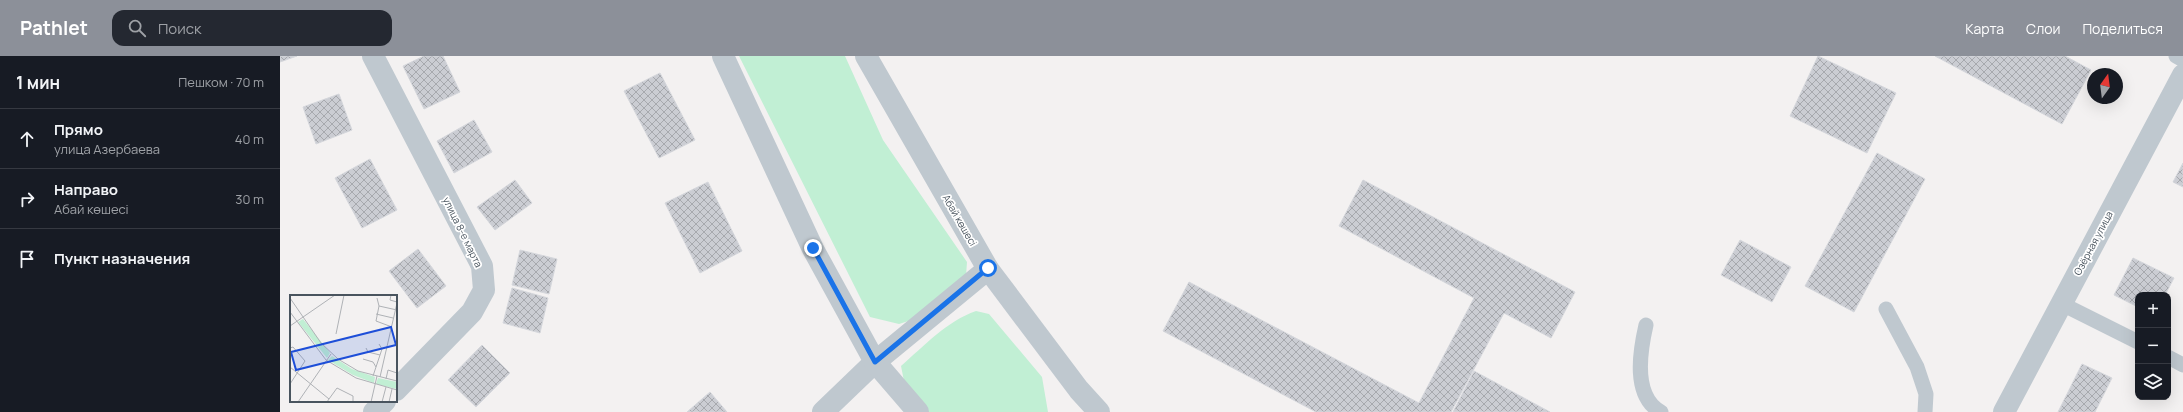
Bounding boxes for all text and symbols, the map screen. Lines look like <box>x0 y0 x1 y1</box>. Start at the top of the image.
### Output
search box <box>112 10 392 46</box>
text: Pathlet <box>20 15 88 41</box>
icon: search <box>126 17 148 39</box>
text: Поиск <box>158 18 201 39</box>
text: Карта <box>1965 19 2004 38</box>
text: Слои <box>2026 19 2060 38</box>
text: Поделиться <box>2082 19 2163 38</box>
north arrow <box>2087 68 2123 104</box>
text: 1 мин <box>16 71 60 94</box>
text: Пешком · 70 m <box>178 73 264 91</box>
text: Прямо <box>54 119 103 140</box>
icon: ahead <box>16 128 38 150</box>
text: 40 m <box>235 130 264 148</box>
text: улица Азербаева <box>54 140 160 158</box>
text: Направо <box>54 179 118 200</box>
icon: right <box>16 188 38 210</box>
text: 30 m <box>235 190 264 208</box>
street label: Абай көшесі <box>940 192 980 248</box>
street label: улица 8-е марта <box>440 194 486 270</box>
text: Абай көшесі <box>54 200 129 218</box>
street label: Озёрная улица <box>2070 208 2116 278</box>
route end <box>804 239 822 257</box>
icon: arrive <box>16 248 38 270</box>
text: Пункт назначения <box>54 248 190 269</box>
route start <box>979 259 997 277</box>
map controls <box>2135 292 2171 400</box>
button: + <box>2135 292 2171 328</box>
inset map <box>290 295 397 402</box>
button: − <box>2135 328 2171 364</box>
button: layers <box>2135 364 2171 400</box>

